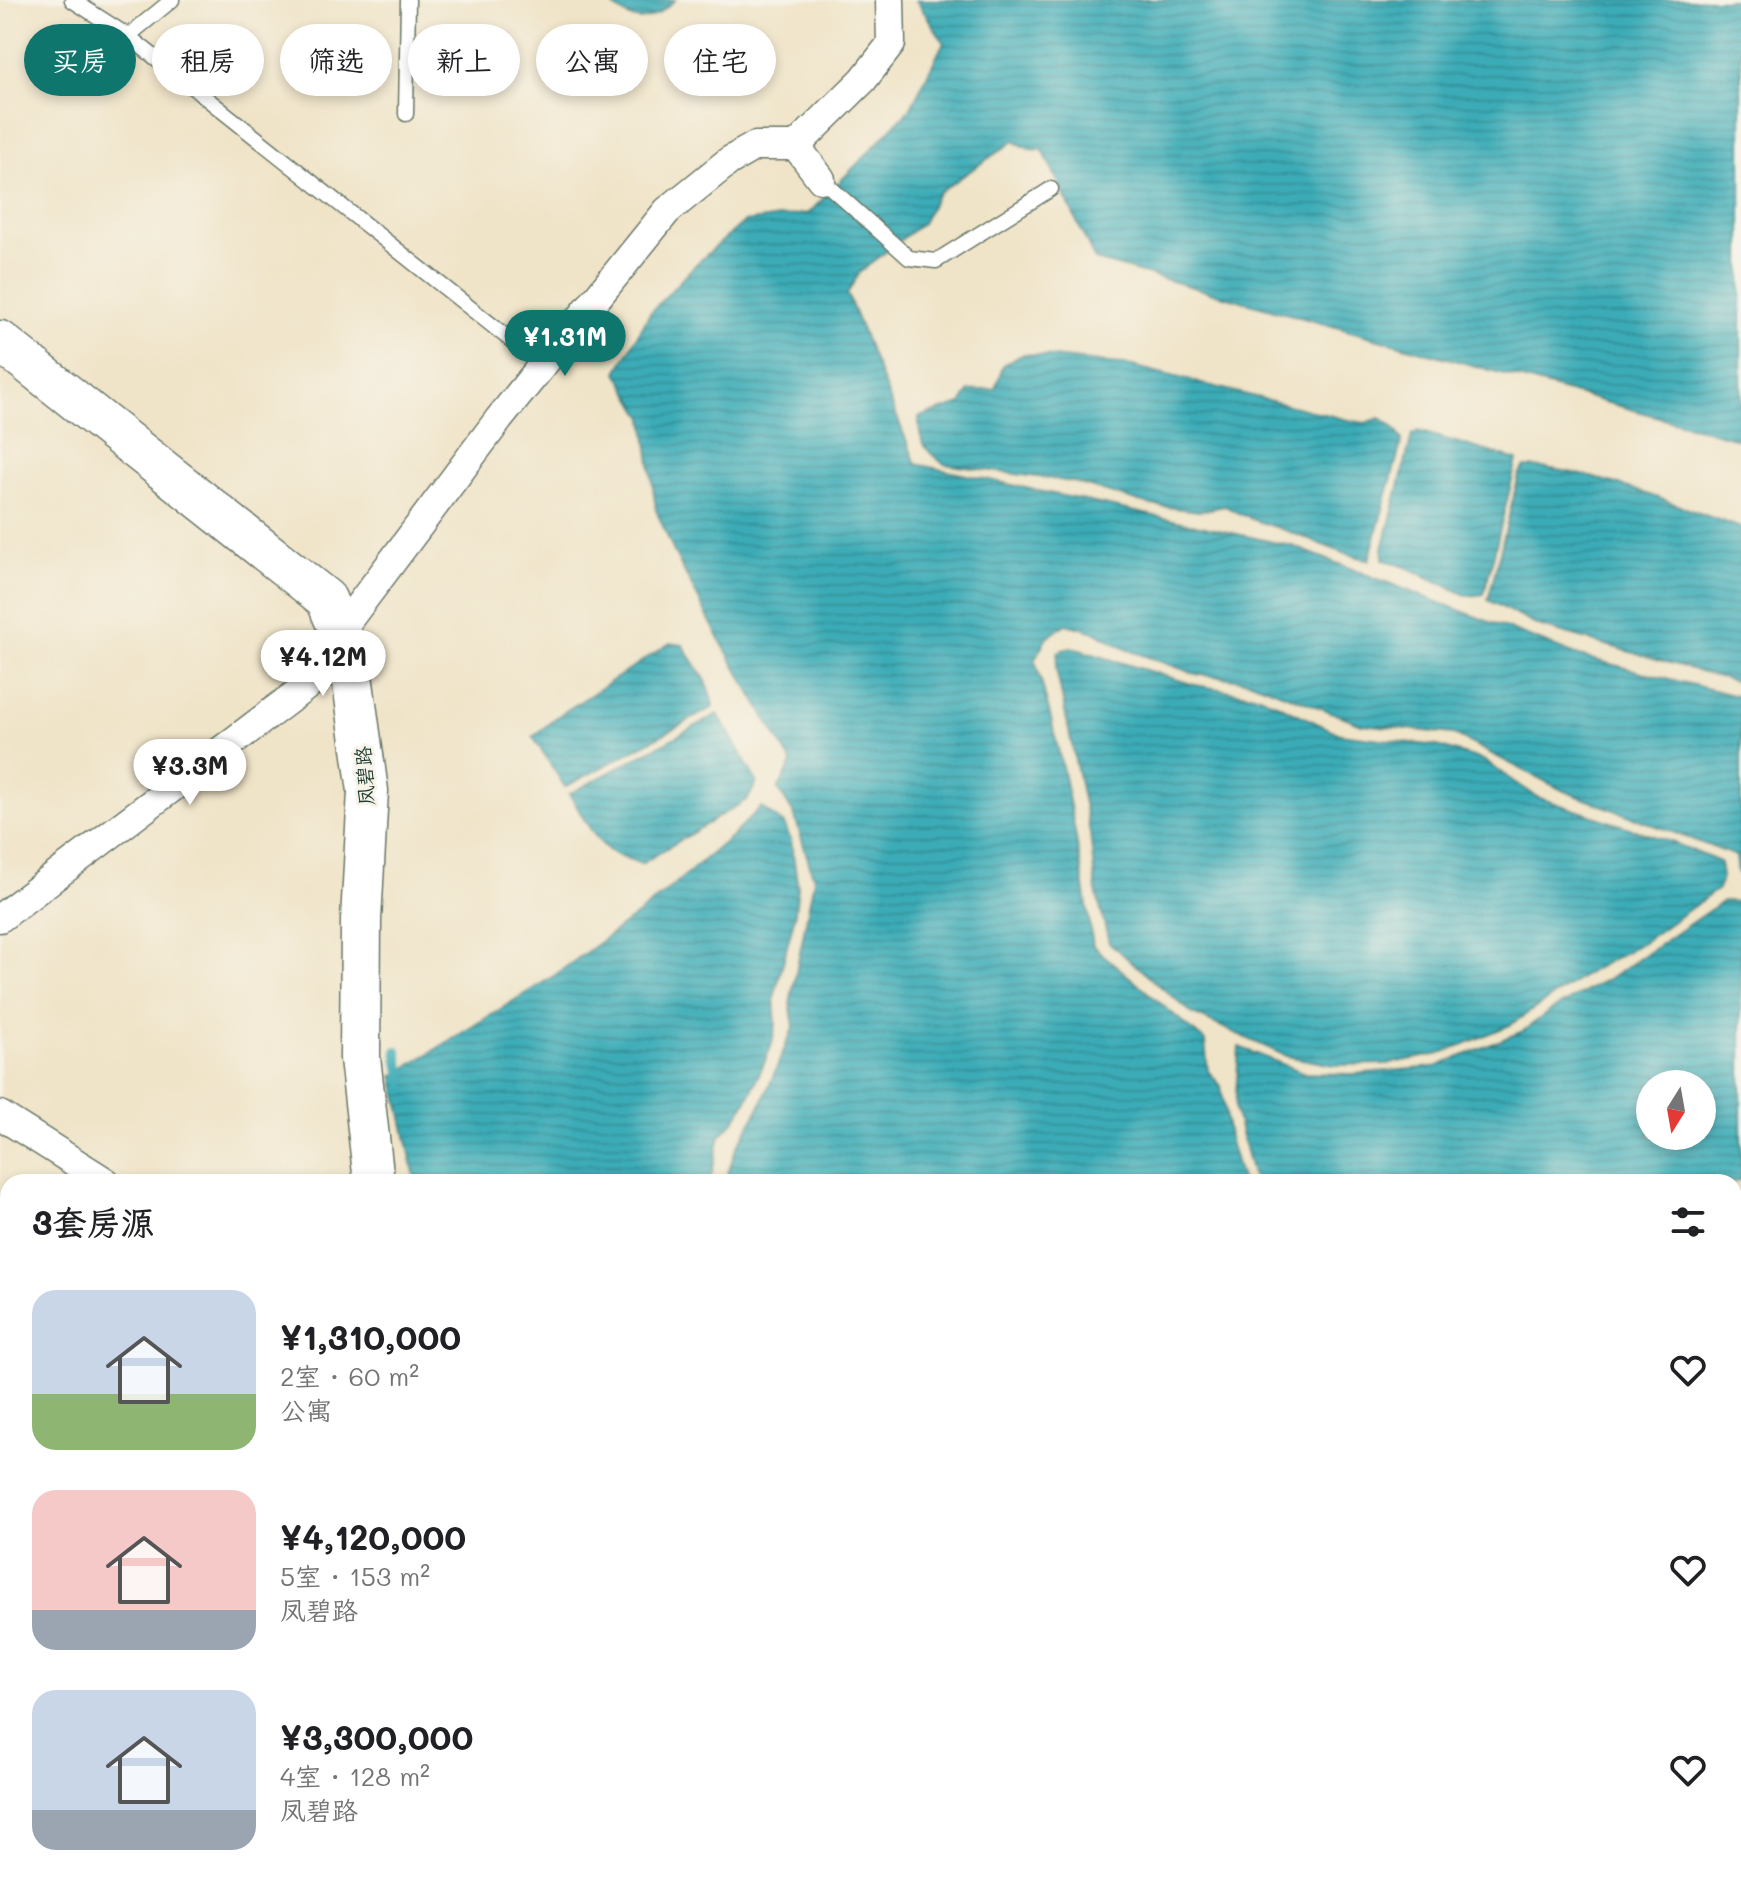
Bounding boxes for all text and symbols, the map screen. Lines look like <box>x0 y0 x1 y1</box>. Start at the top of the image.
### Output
chip: 买房 <box>24 24 136 96</box>
chip: 租房 <box>152 24 264 96</box>
chip: 筛选 <box>280 24 392 96</box>
chip: 新上 <box>408 24 520 96</box>
chip: 公寓 <box>536 24 648 96</box>
chip: 住宅 <box>664 24 776 96</box>
pin: ¥1.31M <box>500 310 630 378</box>
text: ¥1.31M <box>523 319 607 353</box>
pin: ¥4.12M <box>258 630 388 698</box>
text: ¥4.12M <box>279 639 367 673</box>
pin: ¥3.3M <box>134 739 246 807</box>
street label: 凤碧路 <box>349 744 379 807</box>
text: ¥3.3M <box>151 748 229 782</box>
north arrow <box>1636 1070 1716 1150</box>
map controls <box>1636 1070 1716 1150</box>
text: 3套房源 <box>32 1199 154 1244</box>
icon: filters <box>1666 1200 1710 1244</box>
text: ¥1,310,000 <box>280 1314 461 1359</box>
icon: home <box>96 1322 192 1418</box>
icon: heart <box>1666 1348 1710 1392</box>
text: 2室 · 60 m² <box>280 1359 419 1393</box>
text: 公寓 <box>280 1393 332 1427</box>
text: ¥4,120,000 <box>280 1514 466 1559</box>
icon: home <box>96 1522 192 1618</box>
icon: heart <box>1666 1548 1710 1592</box>
text: 5室 · 153 m² <box>280 1559 430 1593</box>
text: 凤碧路 <box>280 1593 358 1627</box>
text: ¥3,300,000 <box>280 1714 473 1759</box>
icon: home <box>96 1722 192 1818</box>
icon: heart <box>1666 1748 1710 1792</box>
text: 4室 · 128 m² <box>280 1759 430 1793</box>
text: 凤碧路 <box>280 1793 358 1827</box>

